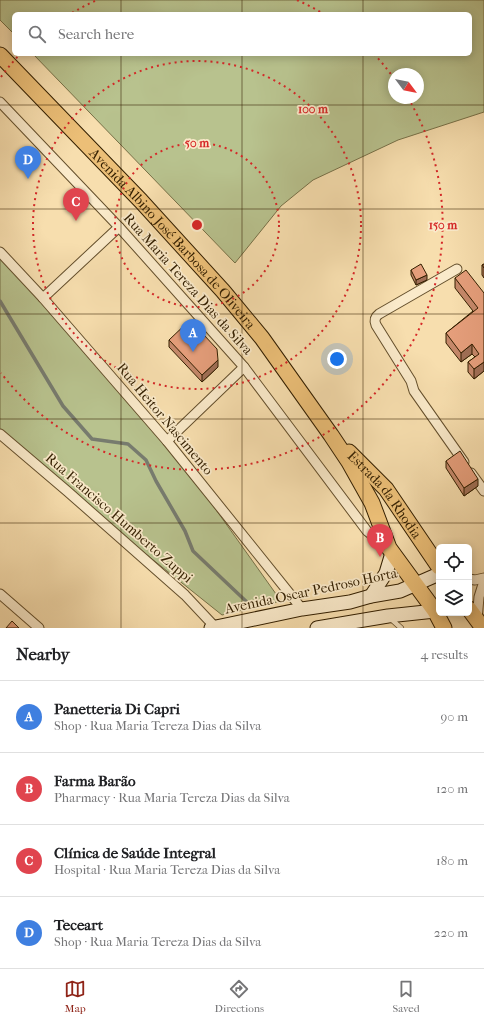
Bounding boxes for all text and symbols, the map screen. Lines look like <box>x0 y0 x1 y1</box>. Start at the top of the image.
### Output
search box <box>12 12 472 56</box>
icon: search <box>26 23 48 45</box>
text: Search here <box>58 25 134 43</box>
north arrow <box>388 68 424 104</box>
text: 100 m <box>298 102 329 116</box>
text: 50 m <box>185 136 210 150</box>
street label: Avenida Albino José Barbosa de Oliveira <box>86 145 258 333</box>
pin: D <box>15 146 41 179</box>
pin: C <box>63 188 89 221</box>
street label: Rua Maria Tereza Dias da Silva <box>120 210 256 359</box>
centre of rings <box>190 218 204 232</box>
text: 150 m <box>429 218 458 232</box>
pin: A <box>180 319 206 352</box>
your location <box>327 349 347 369</box>
street label: Rua Heitor Nascimento <box>113 360 217 478</box>
street label: Estrada da Rhodia <box>344 447 426 542</box>
street label: Rua Francisco Humberto Zuppi <box>42 449 196 587</box>
pin: B <box>367 524 393 557</box>
map controls <box>436 544 472 616</box>
button: locate <box>436 544 472 580</box>
street label: Avenida Oscar Pedroso Horta <box>222 564 399 618</box>
button: layers <box>436 580 472 616</box>
text: Nearby <box>16 644 70 664</box>
text: 4 results <box>421 647 468 662</box>
text: Panetteria Di Capri <box>54 700 180 718</box>
text: A <box>25 709 33 724</box>
text: 90 m <box>440 709 468 724</box>
text: Shop · Rua Maria Tereza Dias da Silva <box>54 718 261 733</box>
text: Farma Barão <box>54 772 136 790</box>
text: B <box>25 781 33 796</box>
text: 120 m <box>436 781 468 796</box>
text: Pharmacy · Rua Maria Tereza Dias da Silva <box>54 790 290 805</box>
text: Clínica de Saúde Integral <box>54 844 216 862</box>
text: C <box>25 853 33 868</box>
text: 180 m <box>436 853 468 868</box>
text: Hospital · Rua Maria Tereza Dias da Silva <box>54 862 280 877</box>
text: Teceart <box>54 916 103 934</box>
text: D <box>24 925 34 940</box>
text: 220 m <box>434 925 468 940</box>
text: Shop · Rua Maria Tereza Dias da Silva <box>54 934 261 949</box>
tab: Map <box>64 978 86 1015</box>
tab: Directions <box>215 978 264 1015</box>
tab: Saved <box>392 978 420 1015</box>

